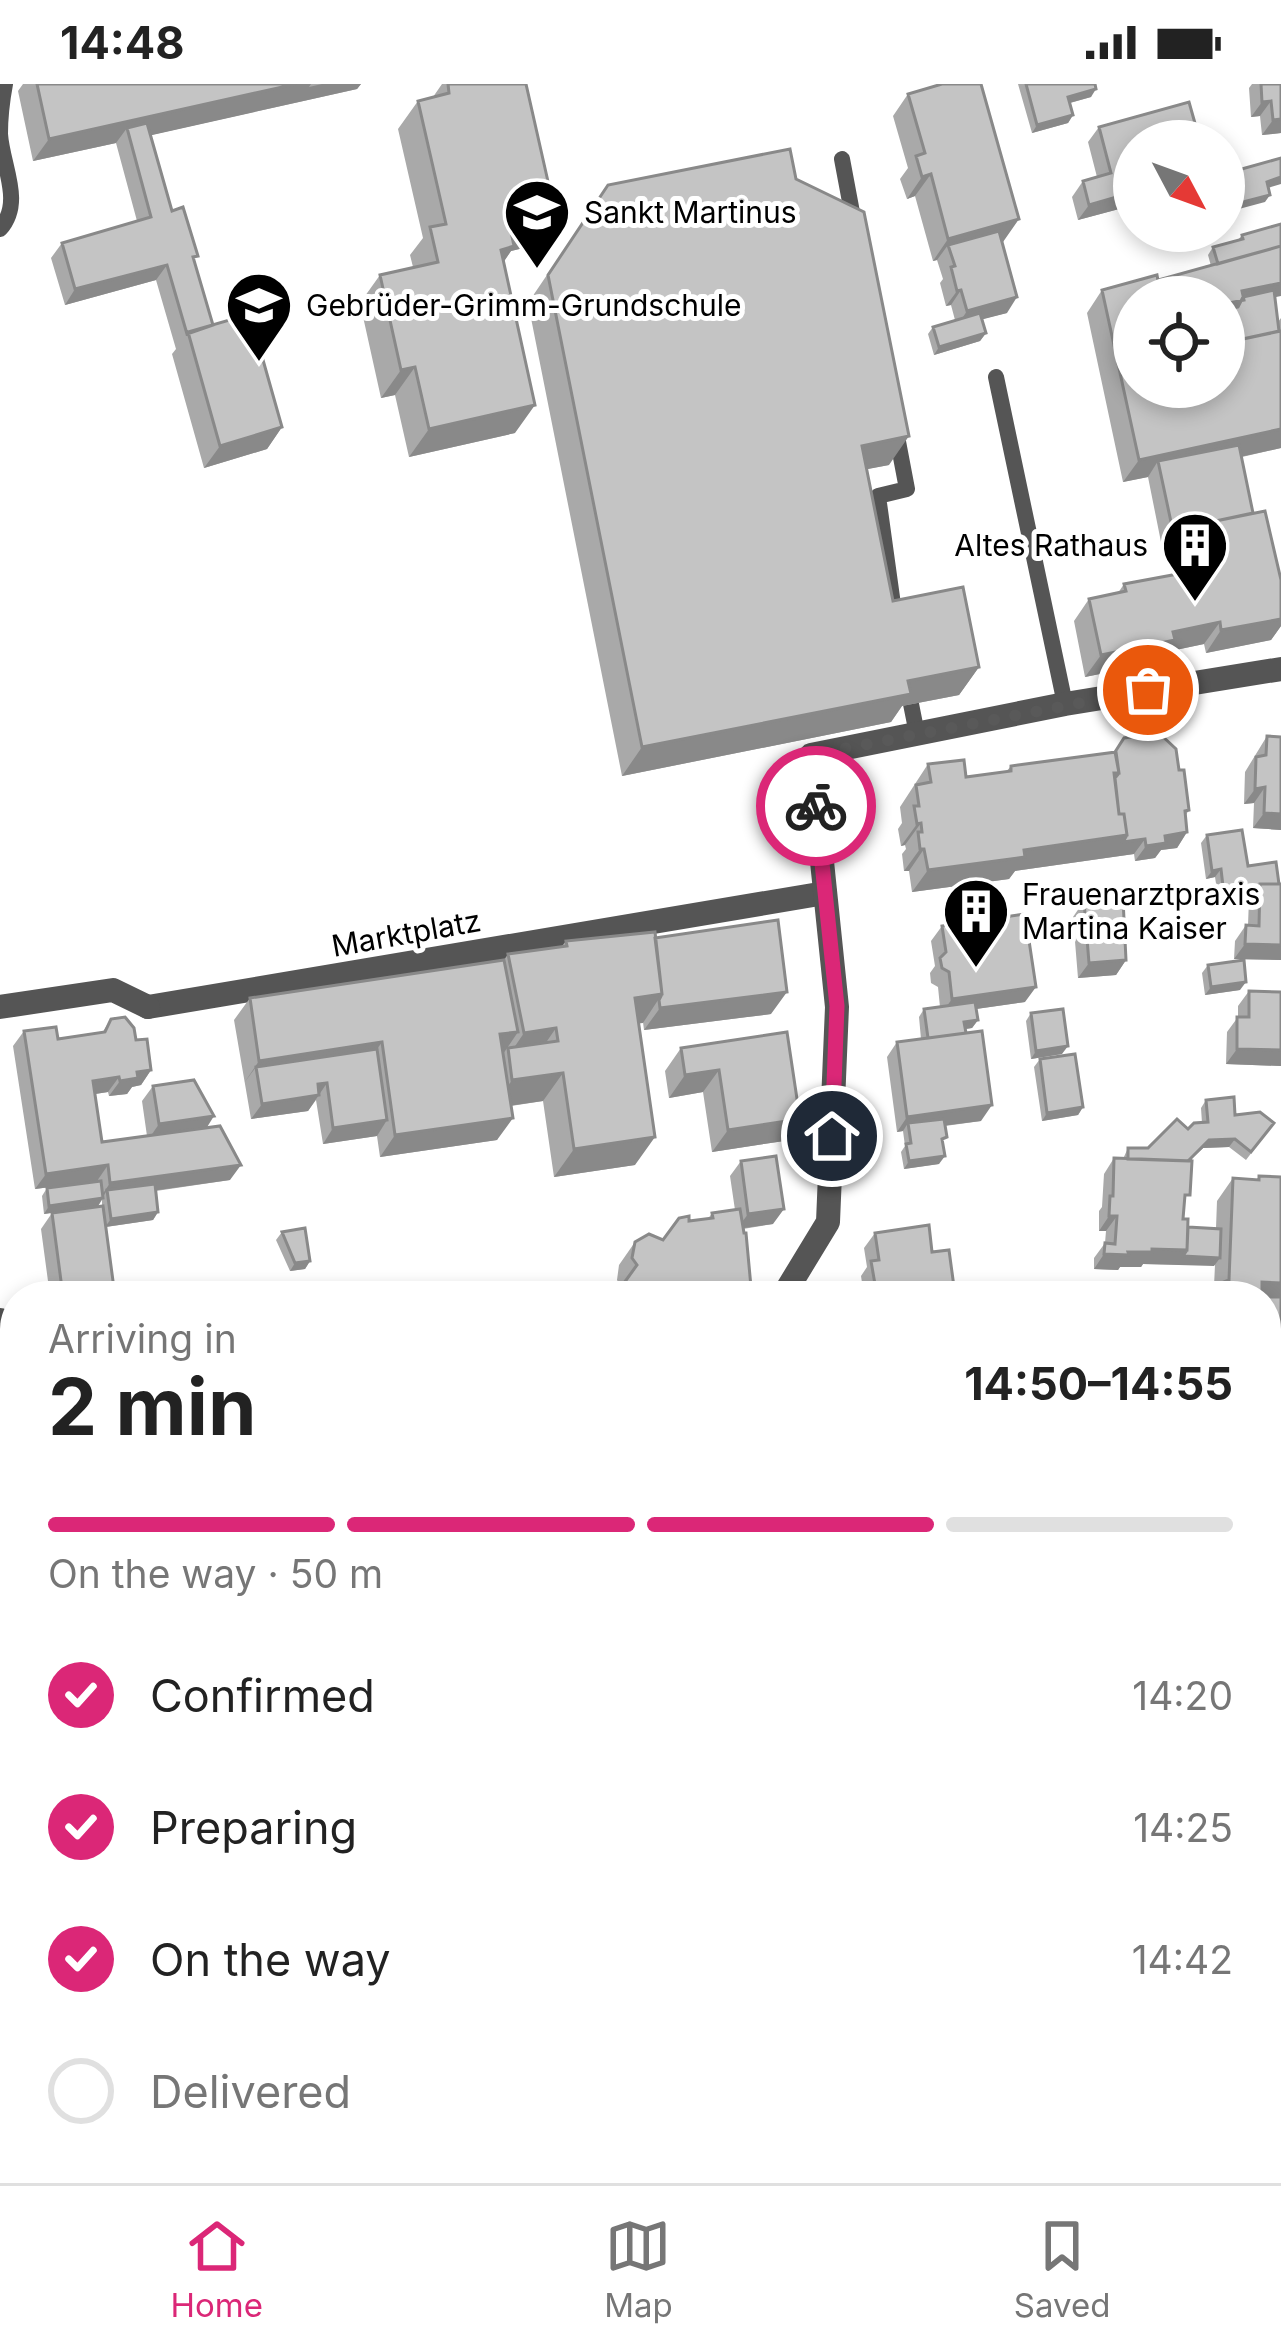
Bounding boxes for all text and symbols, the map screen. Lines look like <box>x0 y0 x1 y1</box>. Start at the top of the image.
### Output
text: 14:48 <box>60 15 185 70</box>
north arrow <box>1113 120 1245 252</box>
map controls <box>1113 120 1245 408</box>
school or university icon: Sankt Martinus <box>502 177 572 271</box>
place label: Sankt Martinus <box>584 194 797 230</box>
school or university icon: Gebrüder-Grimm-Grundschule <box>224 270 294 364</box>
button: locate <box>1113 276 1245 408</box>
place label: Gebrüder-Grimm-Grundschule <box>306 287 742 323</box>
building icon: Altes Rathaus <box>1160 510 1230 604</box>
place label: Altes Rathaus <box>954 527 1148 563</box>
pin <box>1097 639 1199 741</box>
icon: bag <box>1115 657 1181 723</box>
courier <box>756 746 876 866</box>
icon: bike <box>783 773 849 839</box>
building icon: Frauenarztpraxis Martina Kaiser <box>941 876 1011 970</box>
place label: Frauenarztpraxis Martina Kaiser <box>1022 876 1260 946</box>
street label: Marktplatz <box>329 902 483 964</box>
pin <box>781 1085 883 1187</box>
icon: home <box>799 1103 865 1169</box>
text: Arriving in <box>48 1315 237 1362</box>
text: 14:50–14:55 <box>964 1356 1233 1411</box>
text: 2 min <box>48 1359 256 1454</box>
text: On the way · 50 m <box>48 1550 383 1597</box>
icon: check <box>48 1662 114 1728</box>
text: Confirmed <box>150 1668 375 1723</box>
text: 14:20 <box>1132 1672 1233 1719</box>
icon: check <box>48 1794 114 1860</box>
text: Preparing <box>150 1800 357 1855</box>
text: 14:25 <box>1133 1804 1233 1851</box>
icon: check <box>48 1926 114 1992</box>
text: On the way <box>150 1932 391 1987</box>
text: 14:42 <box>1132 1936 1233 1983</box>
text: Delivered <box>150 2064 351 2119</box>
tab: Home <box>171 2213 263 2325</box>
tab: Map <box>604 2213 673 2325</box>
tab: Saved <box>1014 2213 1110 2325</box>

